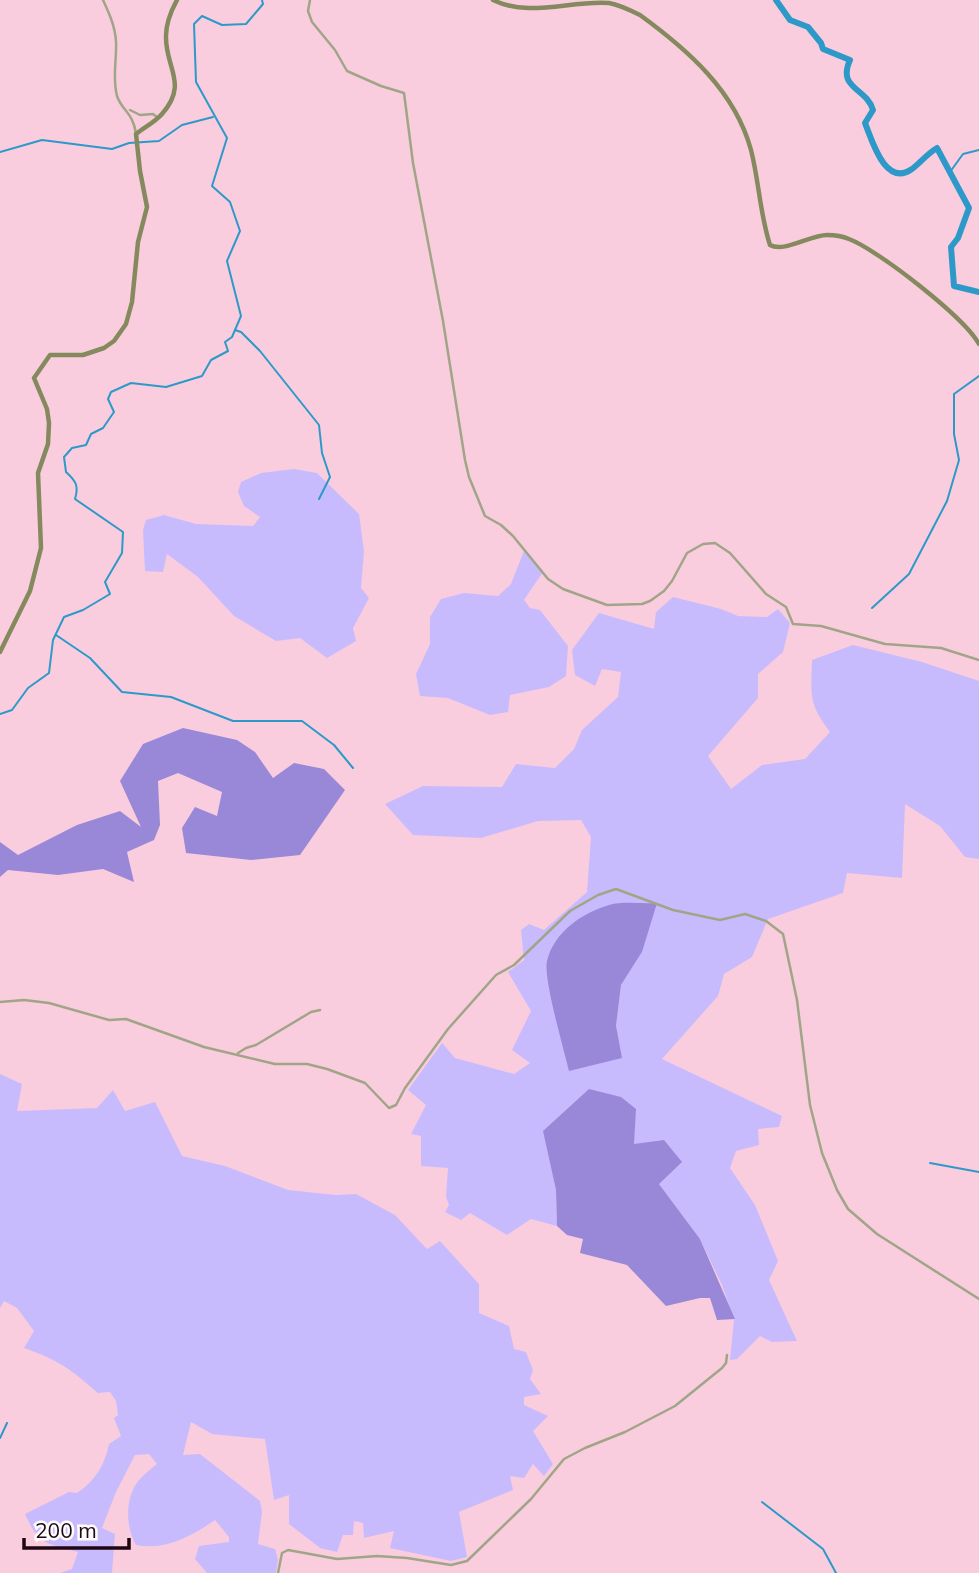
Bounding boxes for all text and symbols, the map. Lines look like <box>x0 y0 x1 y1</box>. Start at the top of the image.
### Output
scale bar <box>24 1506 130 1550</box>
text: 200 m <box>35 1517 97 1543</box>

